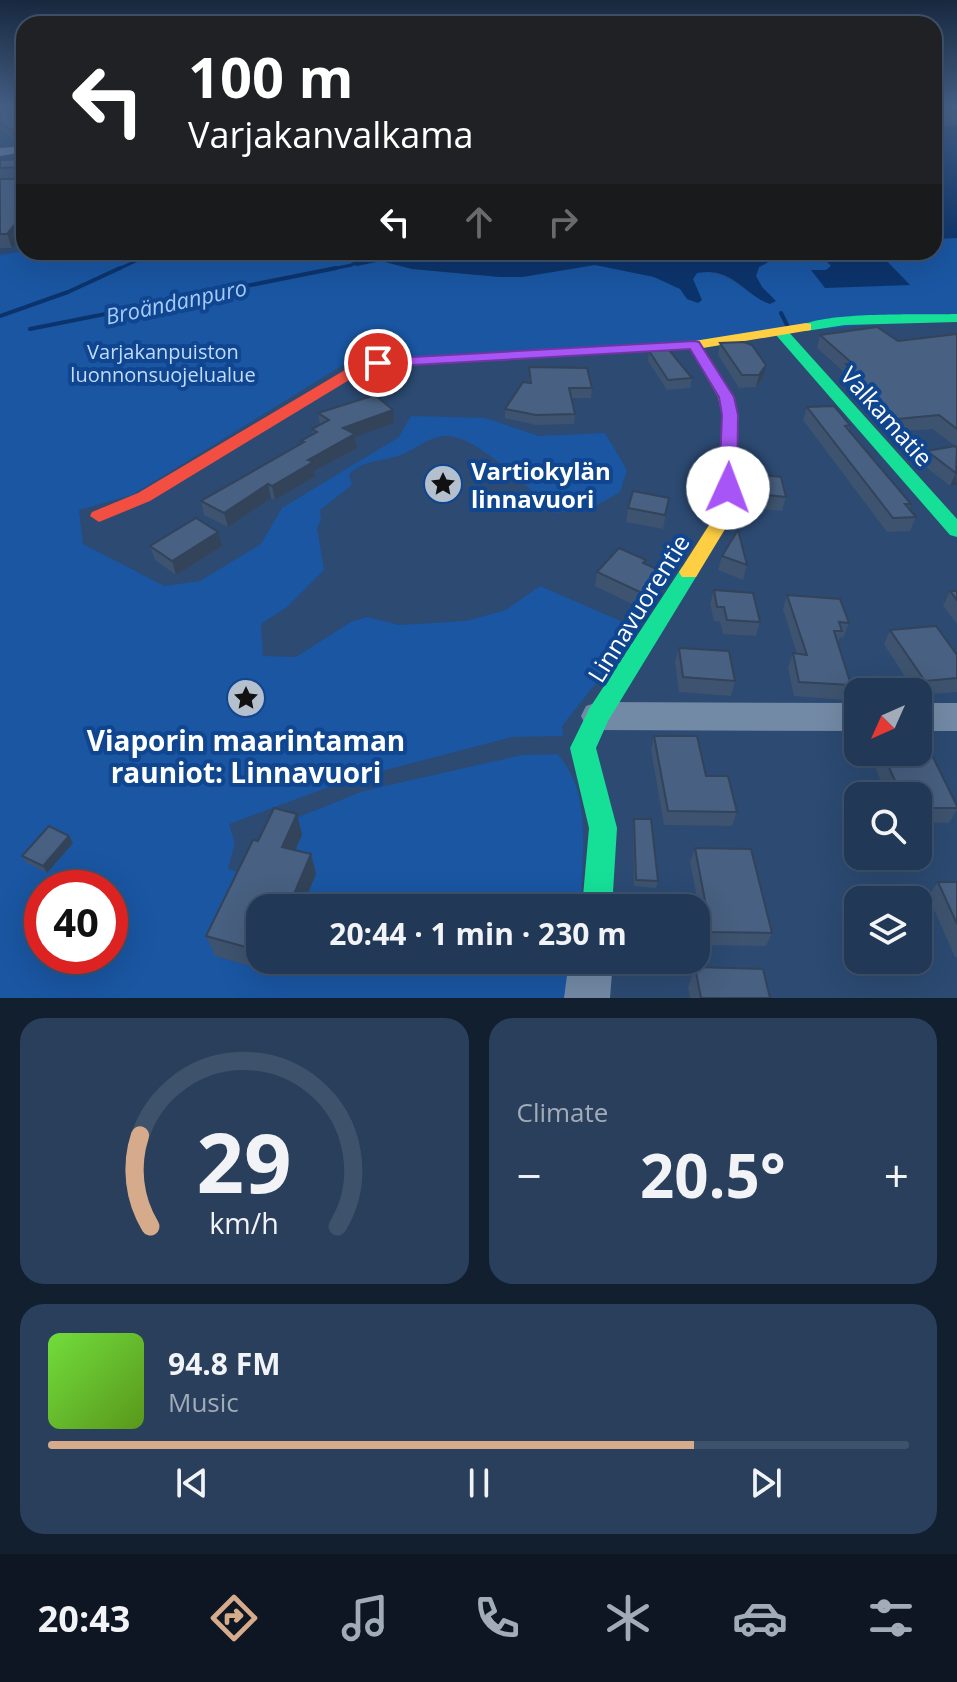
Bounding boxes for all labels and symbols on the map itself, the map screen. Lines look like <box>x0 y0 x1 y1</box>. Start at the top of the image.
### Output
water label: Broändanpuro <box>103 271 249 331</box>
pin <box>344 329 412 397</box>
park label: Varjakanpuiston luonnonsuojelualue <box>70 338 256 388</box>
street label: Valkamatie <box>833 359 941 473</box>
position arrow <box>686 446 770 530</box>
place label: Vartiokylän linnavuori <box>471 454 611 515</box>
place icon: Vartiokylän linnavuori <box>422 463 464 505</box>
street label: Linnavuorentie <box>579 528 697 688</box>
place icon: Viaporin maarintaman rauniot: Linnavuori <box>225 677 267 719</box>
north arrow <box>844 678 932 766</box>
place label: Viaporin maarintaman rauniot: Linnavuori <box>87 721 405 791</box>
speed limit sign: 40 <box>24 870 128 974</box>

